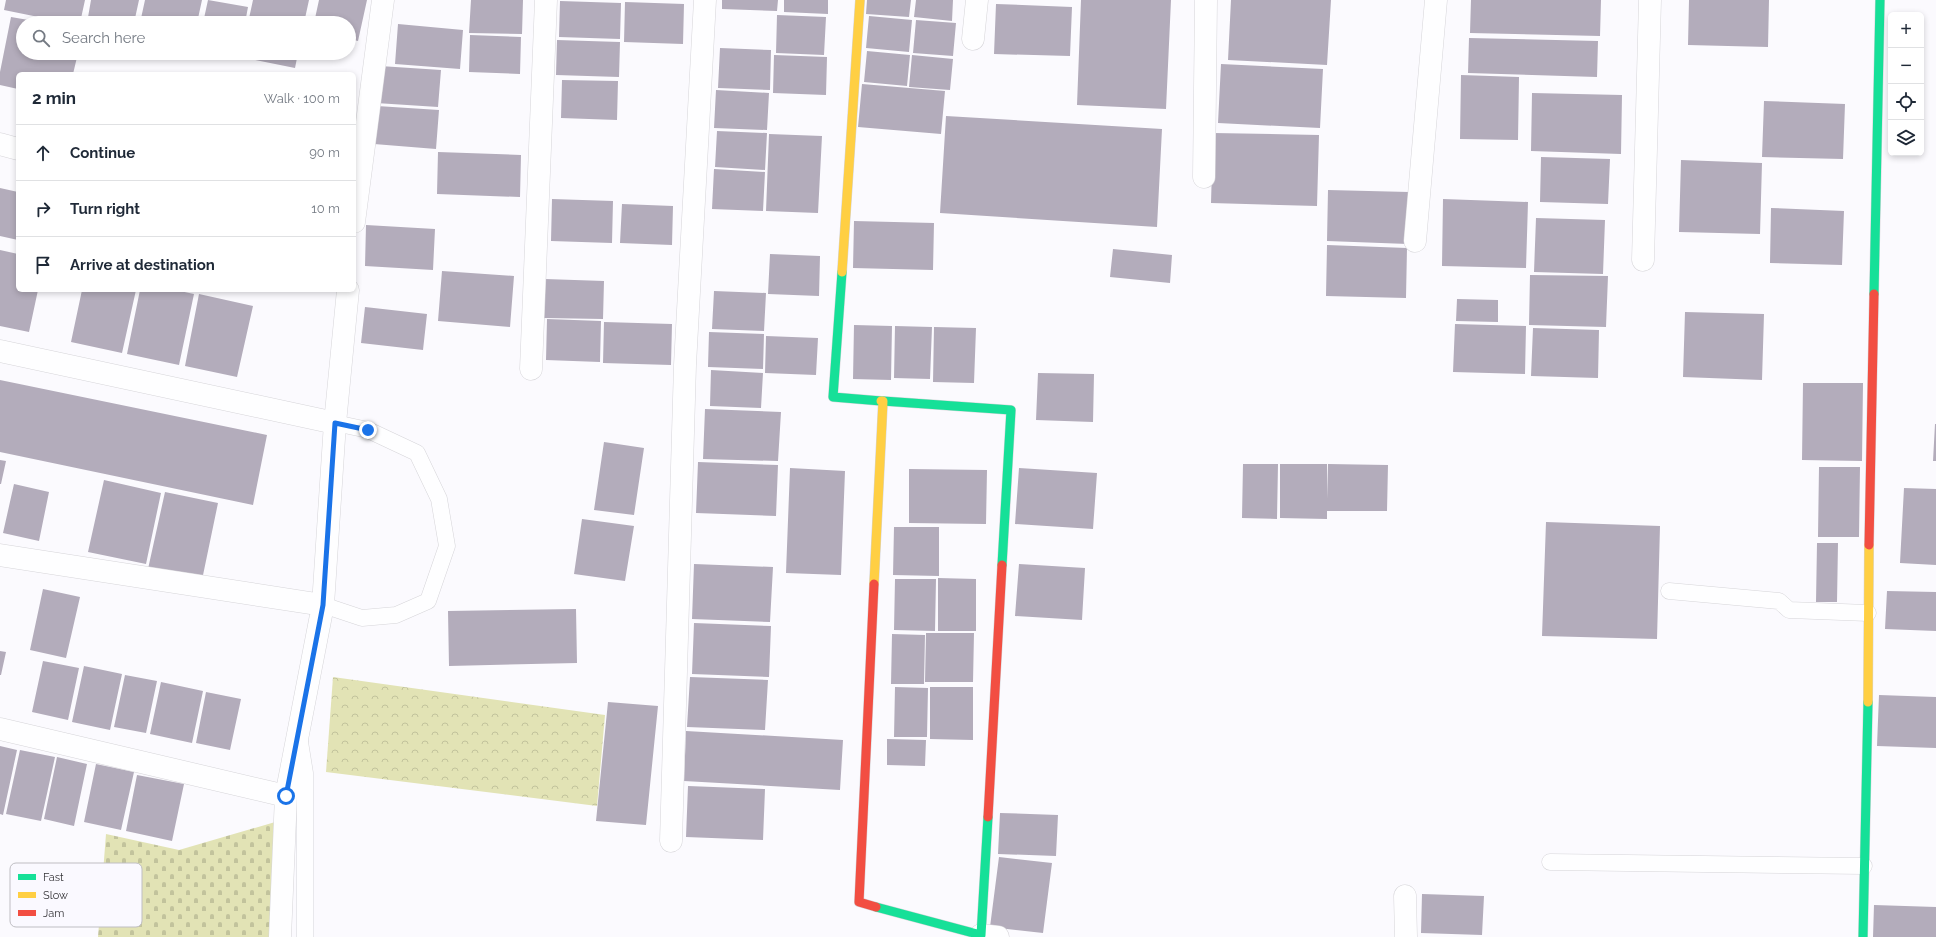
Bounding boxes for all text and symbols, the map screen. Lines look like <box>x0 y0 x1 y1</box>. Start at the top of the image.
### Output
map controls <box>1888 12 1924 156</box>
button: + <box>1888 12 1924 48</box>
search box <box>16 16 356 60</box>
icon: search <box>30 27 52 49</box>
text: Search here <box>62 29 145 47</box>
button: − <box>1888 48 1924 84</box>
button: locate <box>1888 84 1924 120</box>
text: 2 min <box>32 88 76 108</box>
text: Walk · 100 m <box>264 91 340 106</box>
button: layers <box>1888 120 1924 156</box>
icon: ahead <box>32 142 54 164</box>
text: Continue <box>70 144 135 162</box>
text: 90 m <box>309 145 340 160</box>
icon: right <box>32 198 54 220</box>
text: Turn right <box>70 200 140 218</box>
text: 10 m <box>311 201 340 216</box>
icon: arrive <box>32 254 54 276</box>
text: Arrive at destination <box>70 256 215 274</box>
route end <box>359 421 377 439</box>
route start <box>277 787 295 805</box>
legend <box>10 863 142 927</box>
text: Fast <box>43 871 64 884</box>
text: Slow <box>43 889 68 902</box>
text: Jam <box>43 907 64 920</box>

